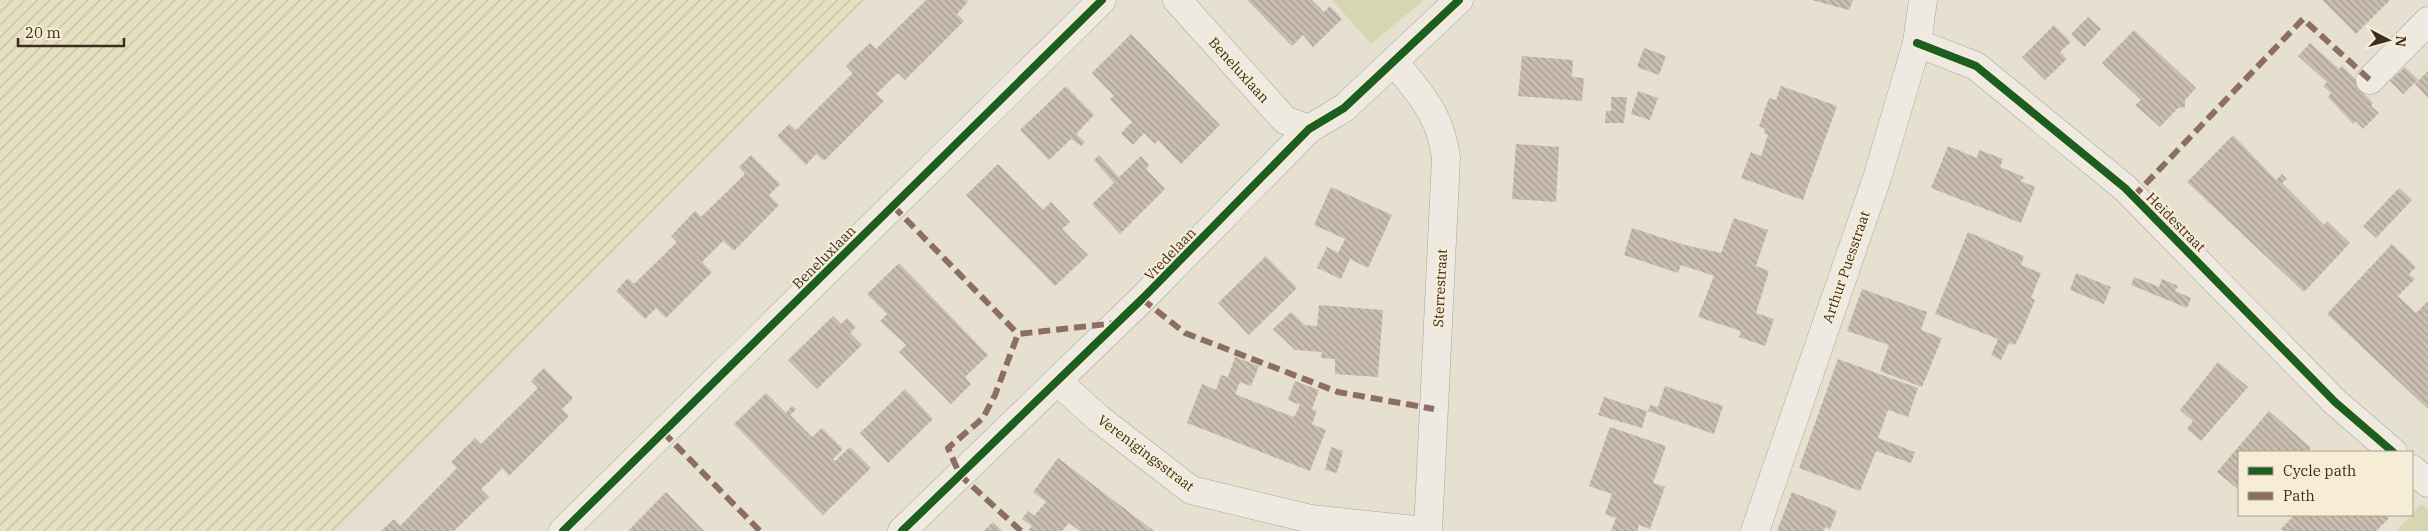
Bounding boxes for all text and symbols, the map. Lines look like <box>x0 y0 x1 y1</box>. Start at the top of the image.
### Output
scale bar <box>18 15 124 47</box>
north arrow <box>2363 15 2413 65</box>
text: 20 m <box>25 23 61 42</box>
street label: Beneluxlaan <box>1205 33 1273 107</box>
text: N <box>2391 35 2410 48</box>
street label: Heidestraat <box>2142 188 2210 256</box>
street label: Arthur Puesstraat <box>1818 209 1874 325</box>
street label: Beneluxlaan <box>788 221 860 293</box>
street label: Vredelaan <box>1140 224 1200 284</box>
street label: Sterrestraat <box>1429 248 1451 328</box>
street label: Verenigingsstraat <box>1094 411 1198 495</box>
legend <box>2238 451 2413 516</box>
text: Cycle path <box>2283 461 2356 480</box>
text: Path <box>2283 486 2315 505</box>

